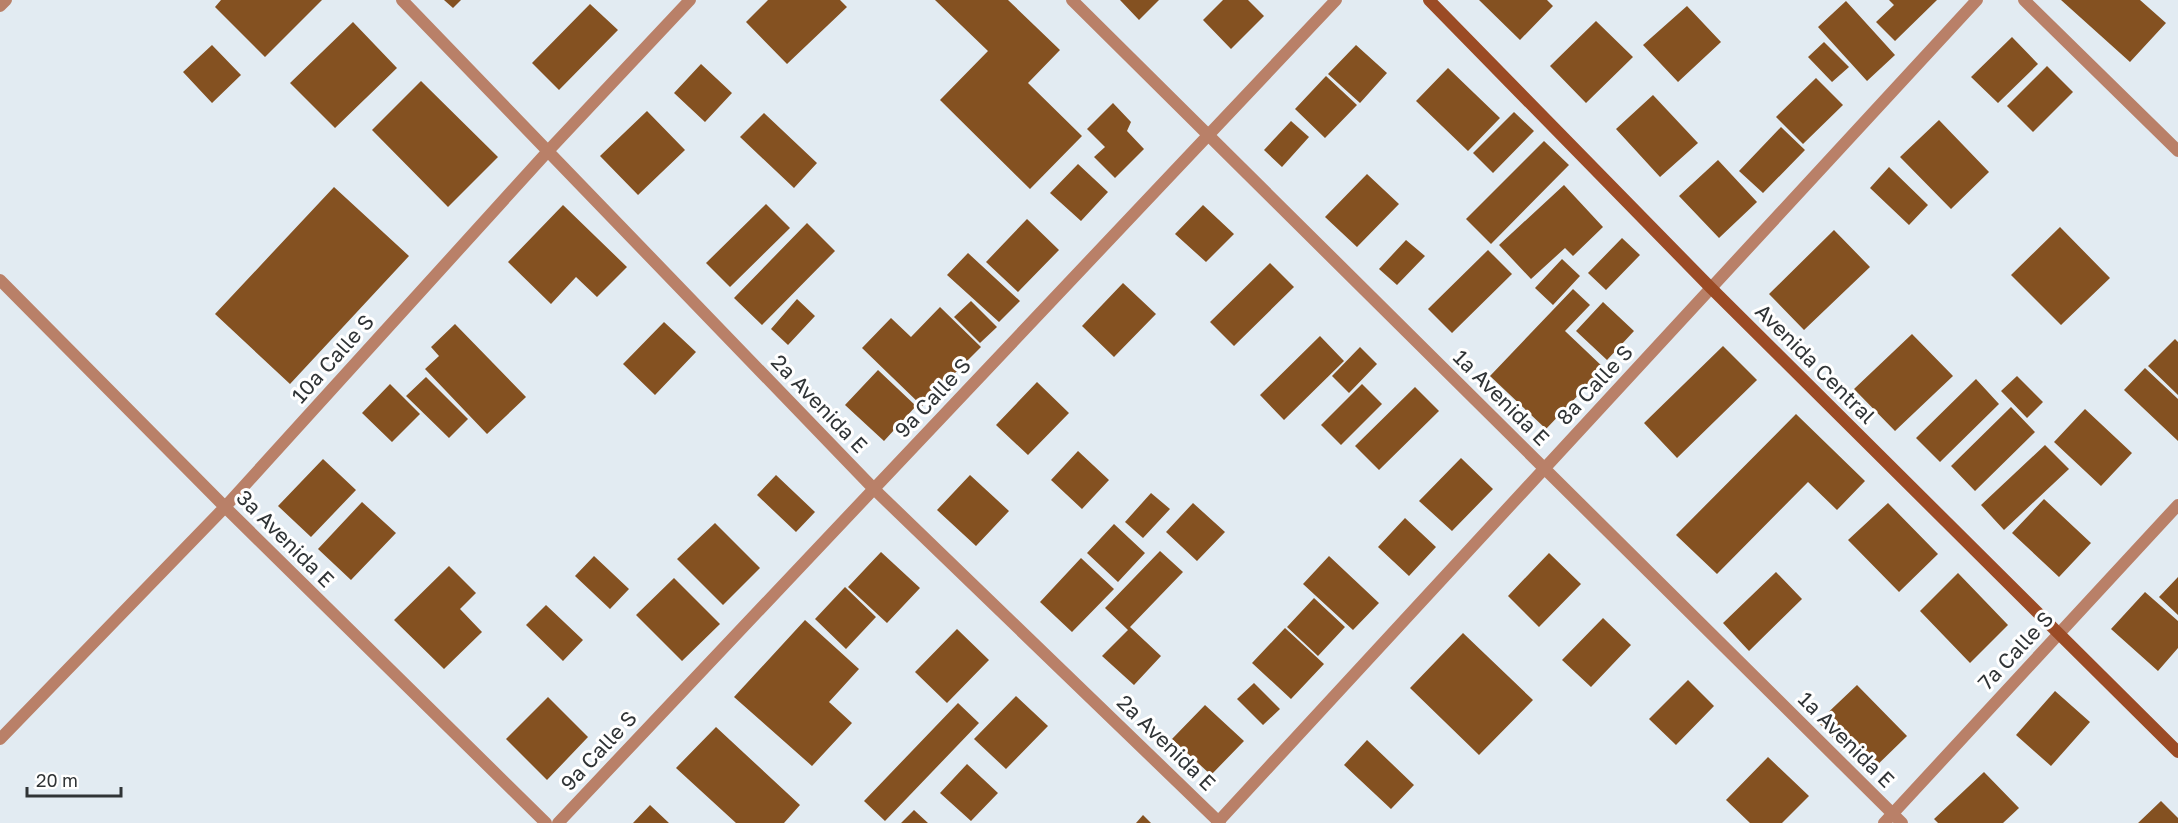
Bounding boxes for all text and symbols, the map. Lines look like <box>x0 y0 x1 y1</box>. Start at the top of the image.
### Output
street label: Avenida Central <box>1750 298 1881 429</box>
street label: 10a Calle S <box>286 309 379 408</box>
street label: 8a Calle S <box>1551 339 1638 430</box>
street label: 1a Avenida E <box>1448 344 1555 451</box>
street label: 2a Avenida E <box>766 349 873 458</box>
street label: 9a Calle S <box>889 352 976 443</box>
street label: 3a Avenida E <box>232 484 340 592</box>
street label: 7a Calle S <box>1972 605 2058 695</box>
street label: 1a Avenida E <box>1793 686 1900 793</box>
street label: 2a Avenida E <box>1112 689 1221 796</box>
street label: 9a Calle S <box>555 705 642 796</box>
scale bar <box>27 760 122 798</box>
text: 20 m <box>36 769 78 791</box>

